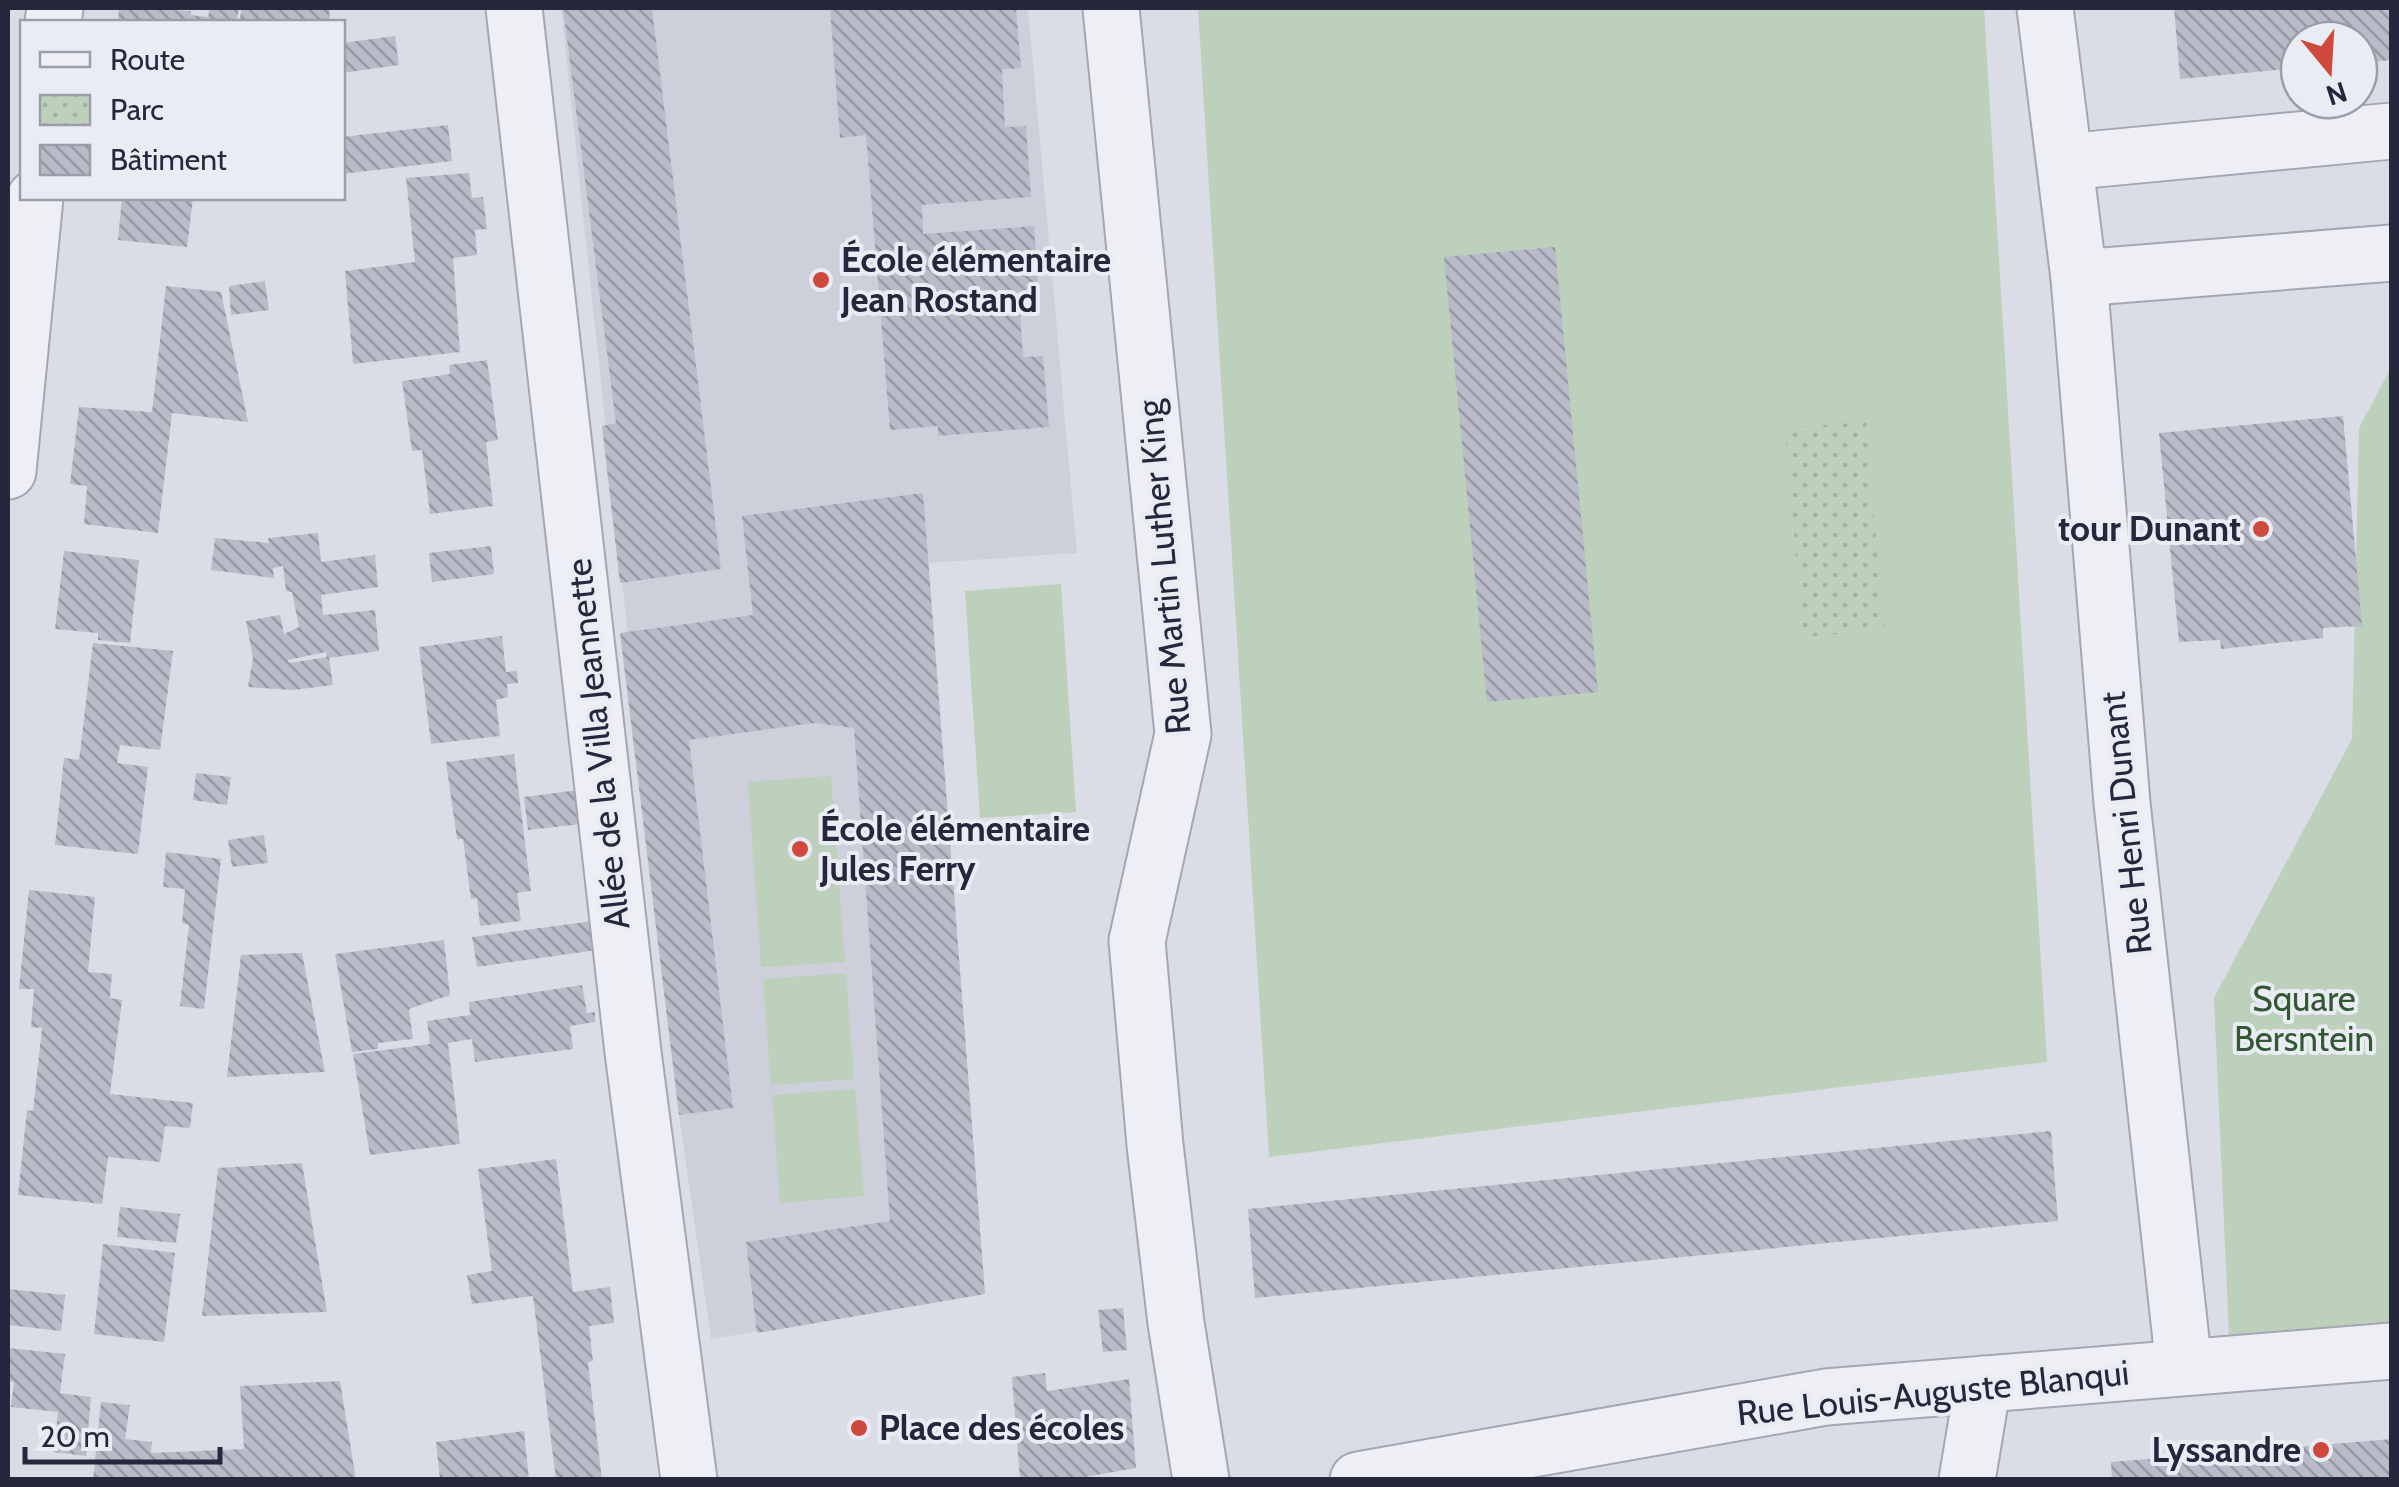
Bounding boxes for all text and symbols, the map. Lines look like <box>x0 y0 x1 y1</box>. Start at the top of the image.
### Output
legend <box>20 20 345 200</box>
north arrow <box>2279 20 2379 120</box>
text: Route <box>110 41 185 78</box>
text: N <box>2322 75 2351 113</box>
text: Parc <box>110 91 164 128</box>
text: Bâtiment <box>110 141 227 178</box>
place label: École élémentaire Jean Rostand <box>840 238 1111 321</box>
marker: École élémentaire Jean Rostand <box>810 269 832 291</box>
street label: Rue Martin Luther King <box>1127 397 1200 736</box>
place label: tour Dunant <box>2058 507 2241 550</box>
marker: tour Dunant <box>2250 518 2272 540</box>
street label: Allée de la Villa Jeannette <box>557 557 638 932</box>
street label: Rue Henri Dunant <box>2090 689 2161 957</box>
place label: École élémentaire Jules Ferry <box>819 807 1090 890</box>
marker: École élémentaire Jules Ferry <box>789 838 811 860</box>
park label: Square Bersntein <box>2234 977 2374 1060</box>
street label: Rue Louis-Auguste Blanqui <box>1735 1351 2131 1434</box>
scale bar <box>25 1402 220 1464</box>
place label: Place des écoles <box>879 1406 1124 1449</box>
marker: Place des écoles <box>848 1417 870 1439</box>
text: 20 m <box>40 1418 110 1455</box>
place label: Lyssandre <box>2152 1428 2301 1471</box>
marker: Lyssandre <box>2310 1439 2332 1461</box>

